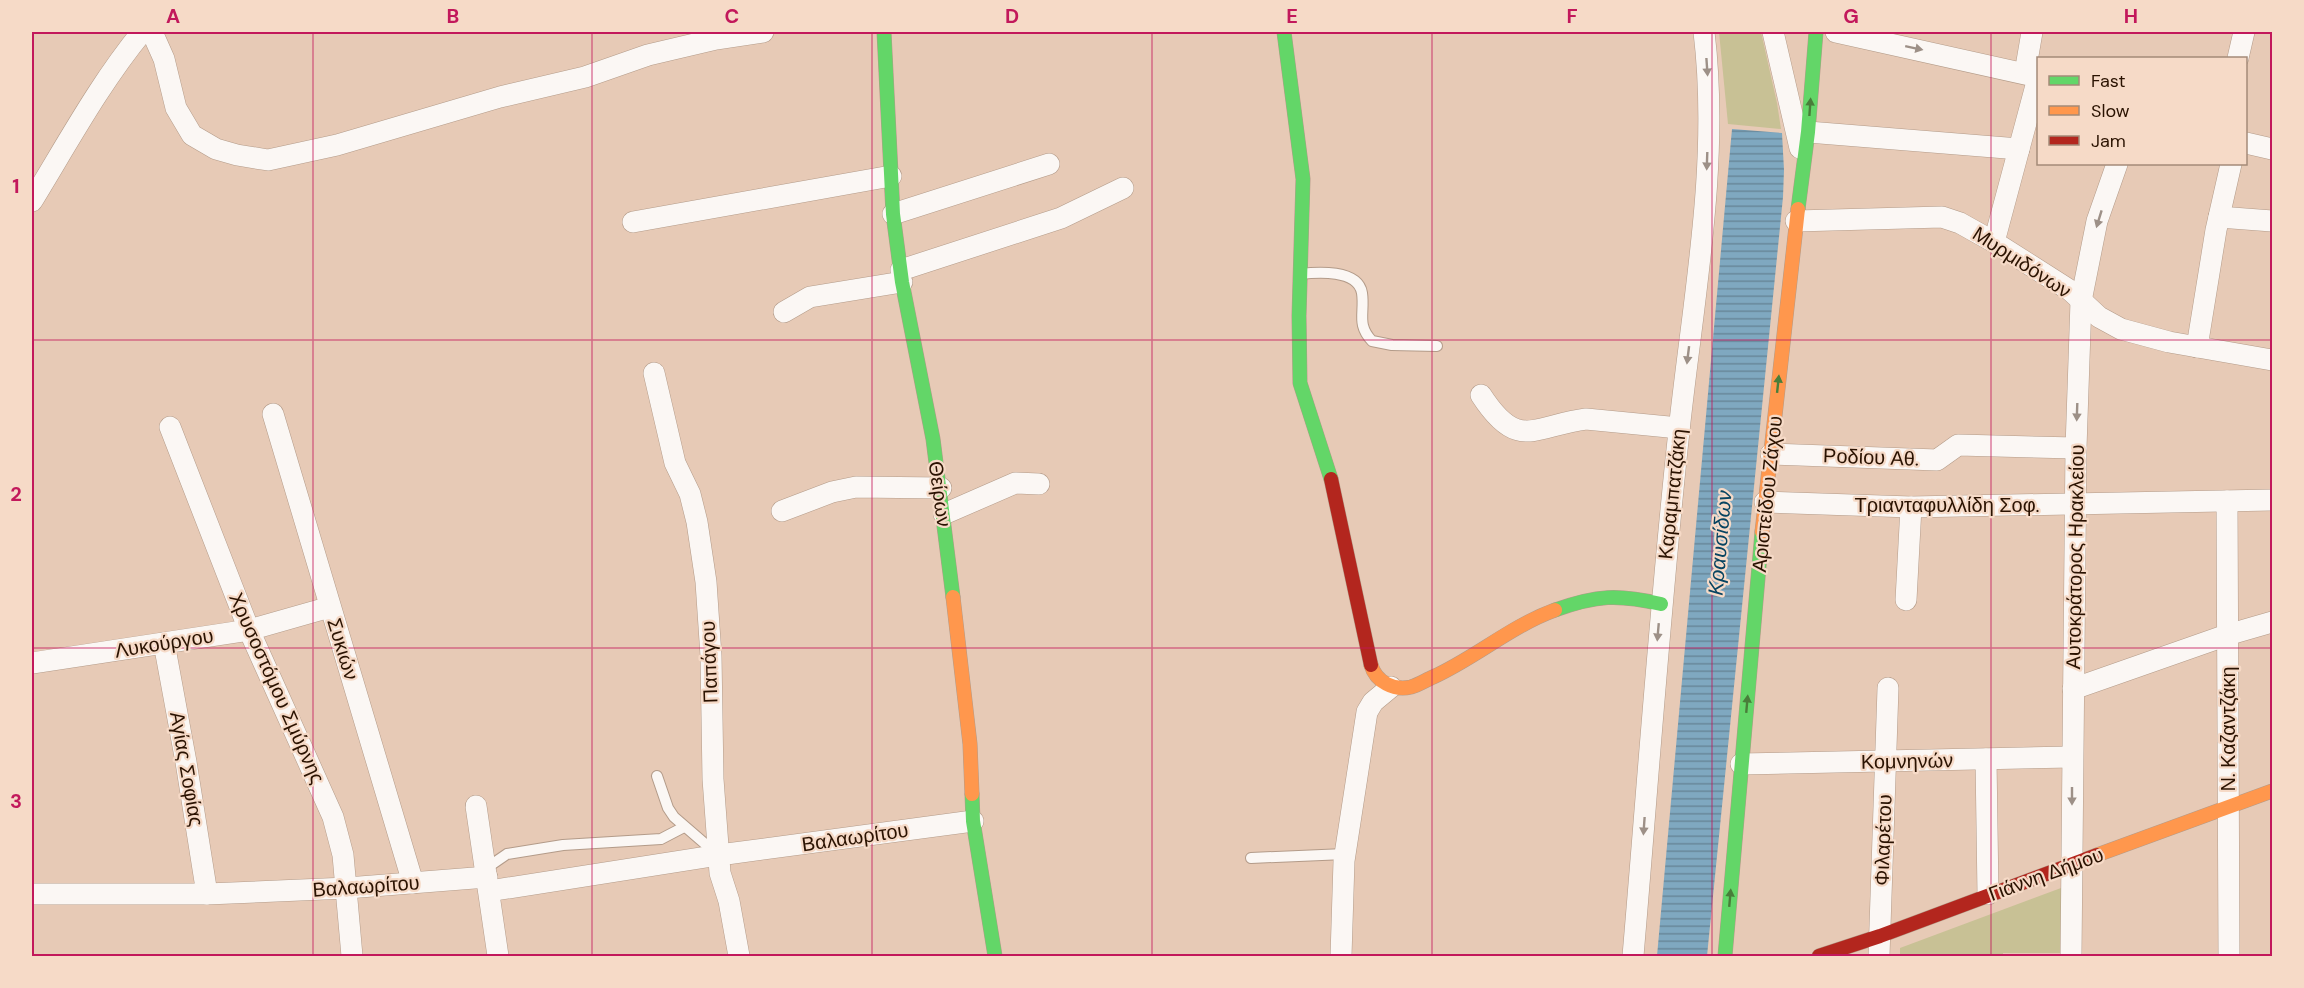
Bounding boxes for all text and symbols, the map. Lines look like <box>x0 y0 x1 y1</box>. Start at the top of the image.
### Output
text: A <box>166 3 180 29</box>
text: B <box>447 3 459 29</box>
text: C <box>725 3 739 29</box>
text: D <box>1005 3 1019 29</box>
text: E <box>1286 3 1298 29</box>
text: F <box>1566 3 1578 29</box>
text: G <box>1843 3 1859 29</box>
text: H <box>2124 3 2138 29</box>
one-way arrow <box>1905 44 1923 54</box>
one-way arrow <box>1703 57 1712 76</box>
legend <box>2037 57 2247 165</box>
text: Fast <box>2091 69 2126 93</box>
one-way arrow <box>1805 98 1815 117</box>
text: Slow <box>2091 99 2130 123</box>
text: Jam <box>2091 129 2126 153</box>
one-way arrow <box>1703 151 1712 170</box>
text: 1 <box>12 173 20 199</box>
one-way arrow <box>2093 210 2103 228</box>
street label: Μυρμιδόνων <box>1968 220 2076 304</box>
one-way arrow <box>1683 345 1693 364</box>
one-way arrow <box>1773 375 1783 394</box>
one-way arrow <box>2072 402 2082 421</box>
street label: Αριστείδου Ζάχου <box>1746 415 1788 573</box>
street label: Καραμπατζάκη <box>1652 427 1692 561</box>
street label: Ροδίου Αθ. <box>1823 442 1919 472</box>
street label: Αυτοκράτορος Ηρακλείου <box>2060 444 2090 670</box>
street label: Θείρων <box>923 460 957 528</box>
text: 2 <box>10 481 22 507</box>
water label: Κραυσίδων <box>1701 489 1739 597</box>
street label: Τριανταφυλλίδη Σοφ. <box>1854 492 2040 518</box>
street label: Χρυσοστόμου Σμύρνης <box>223 588 331 788</box>
street label: Συκιών <box>321 615 365 683</box>
street label: Παπάγου <box>695 620 723 704</box>
street label: Λυκούργου <box>113 622 215 664</box>
one-way arrow <box>1653 622 1663 641</box>
street label: Ν. Καζαντζάκη <box>2215 666 2241 792</box>
one-way arrow <box>1742 694 1752 713</box>
street label: Αγίας Σοφίας <box>164 710 210 829</box>
street label: Κομνηνών <box>1861 747 1953 775</box>
one-way arrow <box>2067 786 2077 805</box>
text: 3 <box>10 788 22 814</box>
street label: Φιλαρέτου <box>1868 794 1898 886</box>
street label: Βαλαωρίτου <box>800 817 910 857</box>
one-way arrow <box>1639 817 1648 836</box>
street label: Γιάννη Δήμου <box>1985 841 2107 907</box>
street label: Βαλαωρίτου <box>312 869 420 903</box>
one-way arrow <box>1725 889 1735 908</box>

